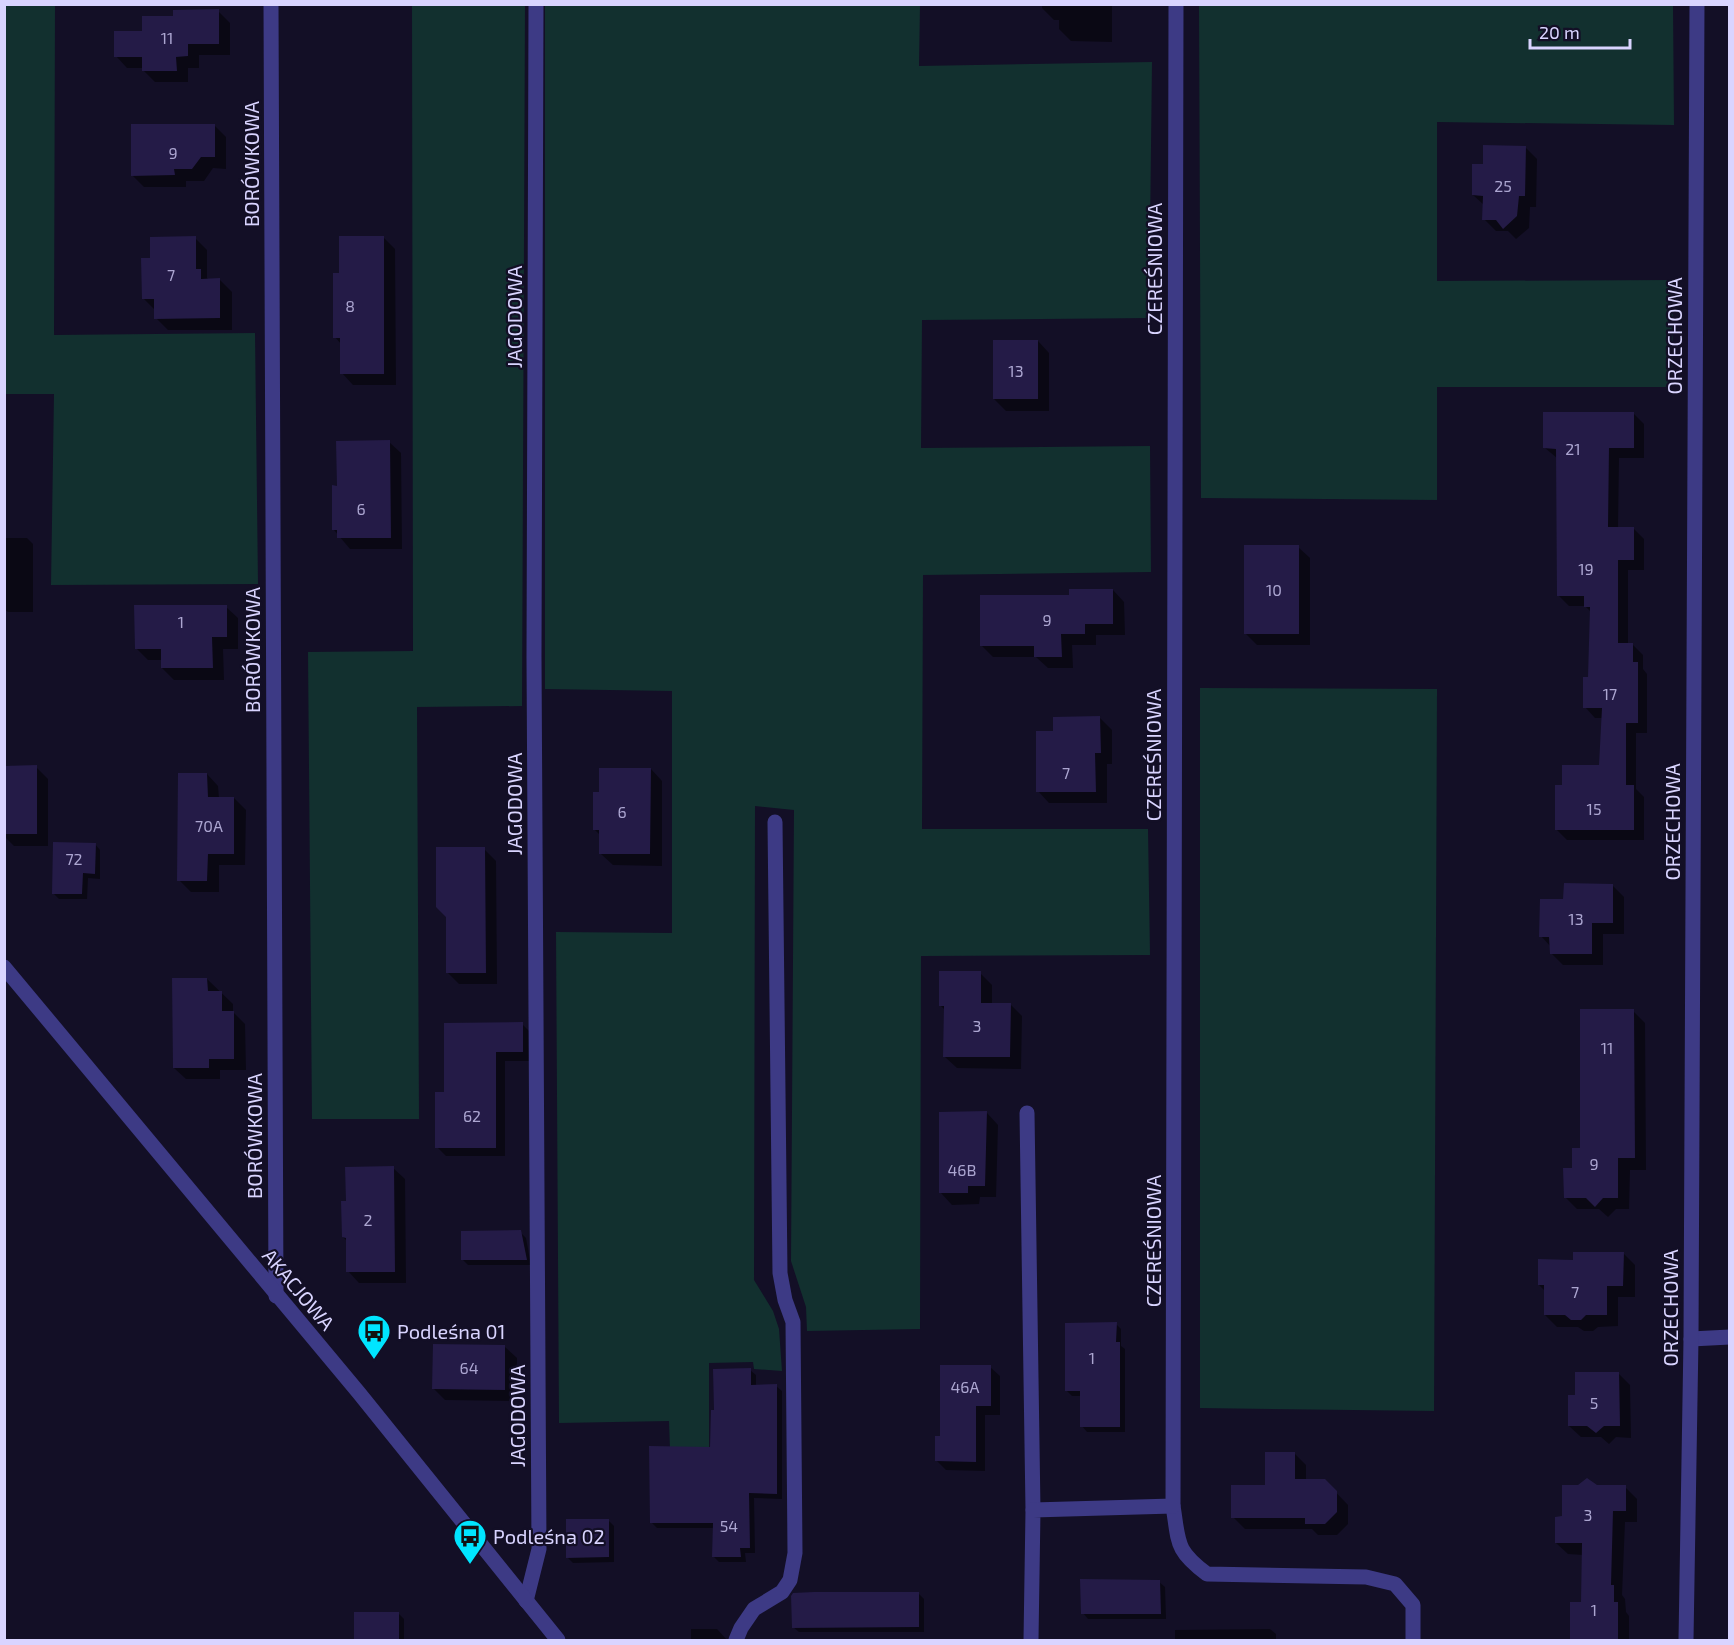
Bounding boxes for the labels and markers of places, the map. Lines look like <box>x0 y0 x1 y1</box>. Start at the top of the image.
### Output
bus stop icon: Podleśna 01 <box>356 1313 392 1360</box>
place label: Podleśna 01 <box>397 1319 505 1343</box>
bus stop icon: Podleśna 02 <box>452 1518 488 1565</box>
place label: Podleśna 02 <box>493 1524 605 1548</box>

